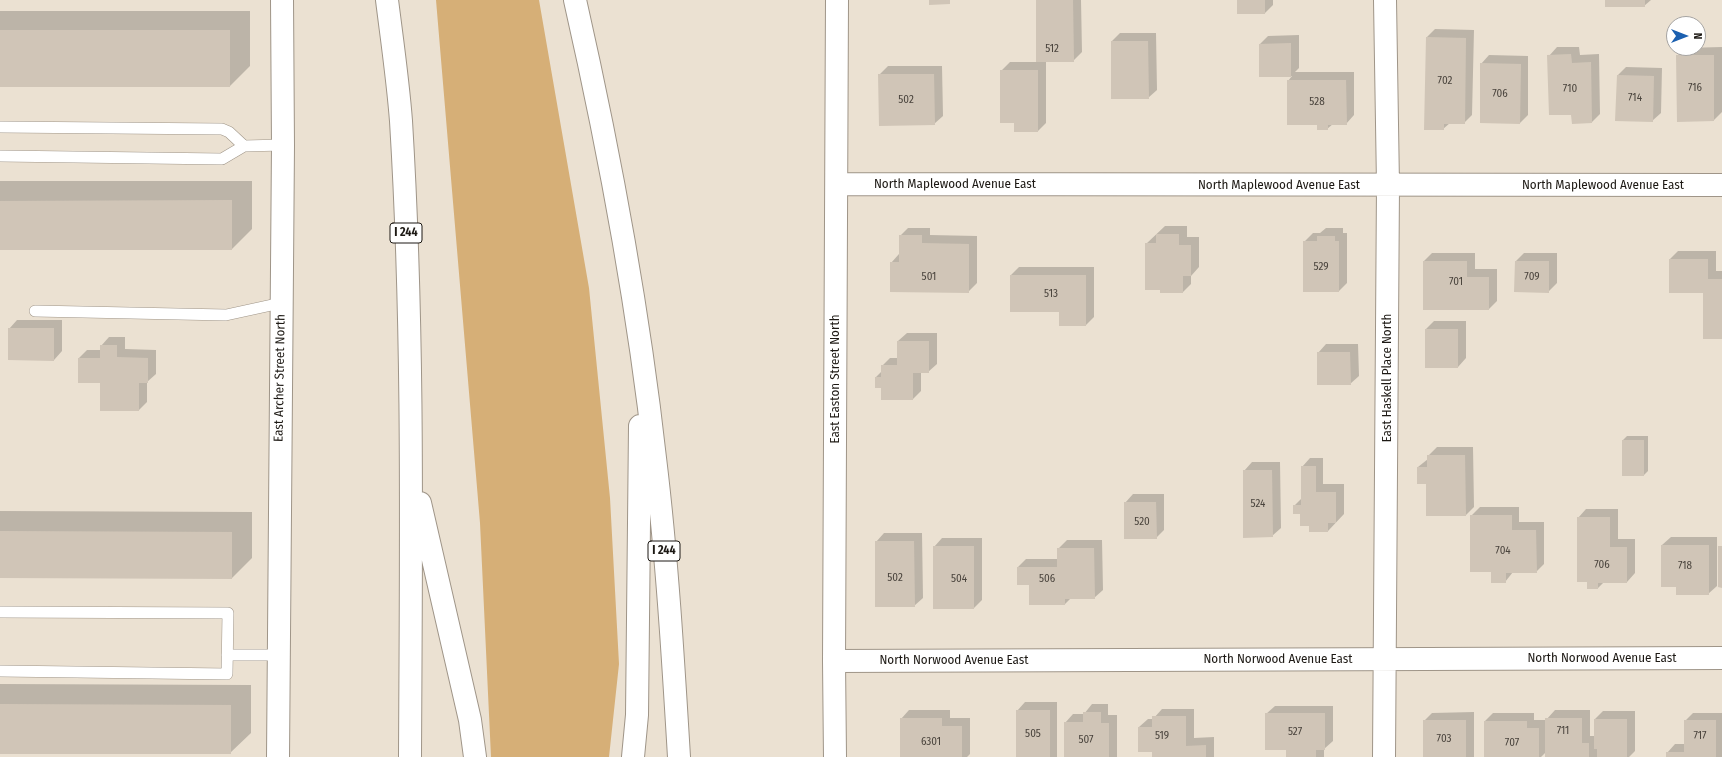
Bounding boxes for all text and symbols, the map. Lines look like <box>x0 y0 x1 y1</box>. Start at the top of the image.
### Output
north arrow <box>1666 16 1706 56</box>
text: N <box>1691 33 1704 39</box>
house number: 512 <box>1045 42 1059 56</box>
house number: 702 <box>1438 74 1452 88</box>
house number: 716 <box>1688 81 1702 95</box>
house number: 710 <box>1563 82 1577 96</box>
house number: 706 <box>1492 87 1508 101</box>
house number: 714 <box>1628 91 1642 105</box>
house number: 502 <box>898 93 914 107</box>
house number: 528 <box>1309 95 1325 109</box>
street label: North Maplewood Avenue East <box>874 176 1036 192</box>
street label: North Maplewood Avenue East <box>1198 177 1360 193</box>
street label: North Maplewood Avenue East <box>1522 177 1684 193</box>
road number: I 244 <box>390 223 422 243</box>
house number: 529 <box>1313 260 1329 274</box>
house number: 501 <box>922 270 936 284</box>
house number: 709 <box>1524 270 1540 284</box>
house number: 701 <box>1449 275 1463 289</box>
house number: 513 <box>1044 287 1058 301</box>
street label: East Archer Street North <box>271 314 289 442</box>
street label: East Easton Street North <box>827 314 843 444</box>
street label: East Haskell Place North <box>1379 314 1395 442</box>
house number: 524 <box>1251 497 1265 511</box>
house number: 520 <box>1134 515 1150 529</box>
road number: I 244 <box>648 541 680 561</box>
house number: 704 <box>1495 544 1511 558</box>
house number: 706 <box>1594 558 1610 572</box>
house number: 718 <box>1678 559 1692 573</box>
house number: 502 <box>887 571 903 585</box>
house number: 504 <box>951 572 967 586</box>
house number: 506 <box>1039 572 1055 586</box>
street label: North Norwood Avenue East <box>1527 650 1677 666</box>
street label: North Norwood Avenue East <box>1203 651 1353 667</box>
street label: North Norwood Avenue East <box>879 652 1029 668</box>
house number: 711 <box>1557 724 1569 738</box>
house number: 527 <box>1288 725 1302 739</box>
house number: 505 <box>1025 727 1041 741</box>
house number: 519 <box>1155 729 1169 743</box>
house number: 717 <box>1693 729 1707 743</box>
house number: 703 <box>1437 732 1451 746</box>
house number: 507 <box>1078 733 1094 747</box>
house number: 6301 <box>921 735 941 749</box>
house number: 707 <box>1505 736 1519 750</box>

